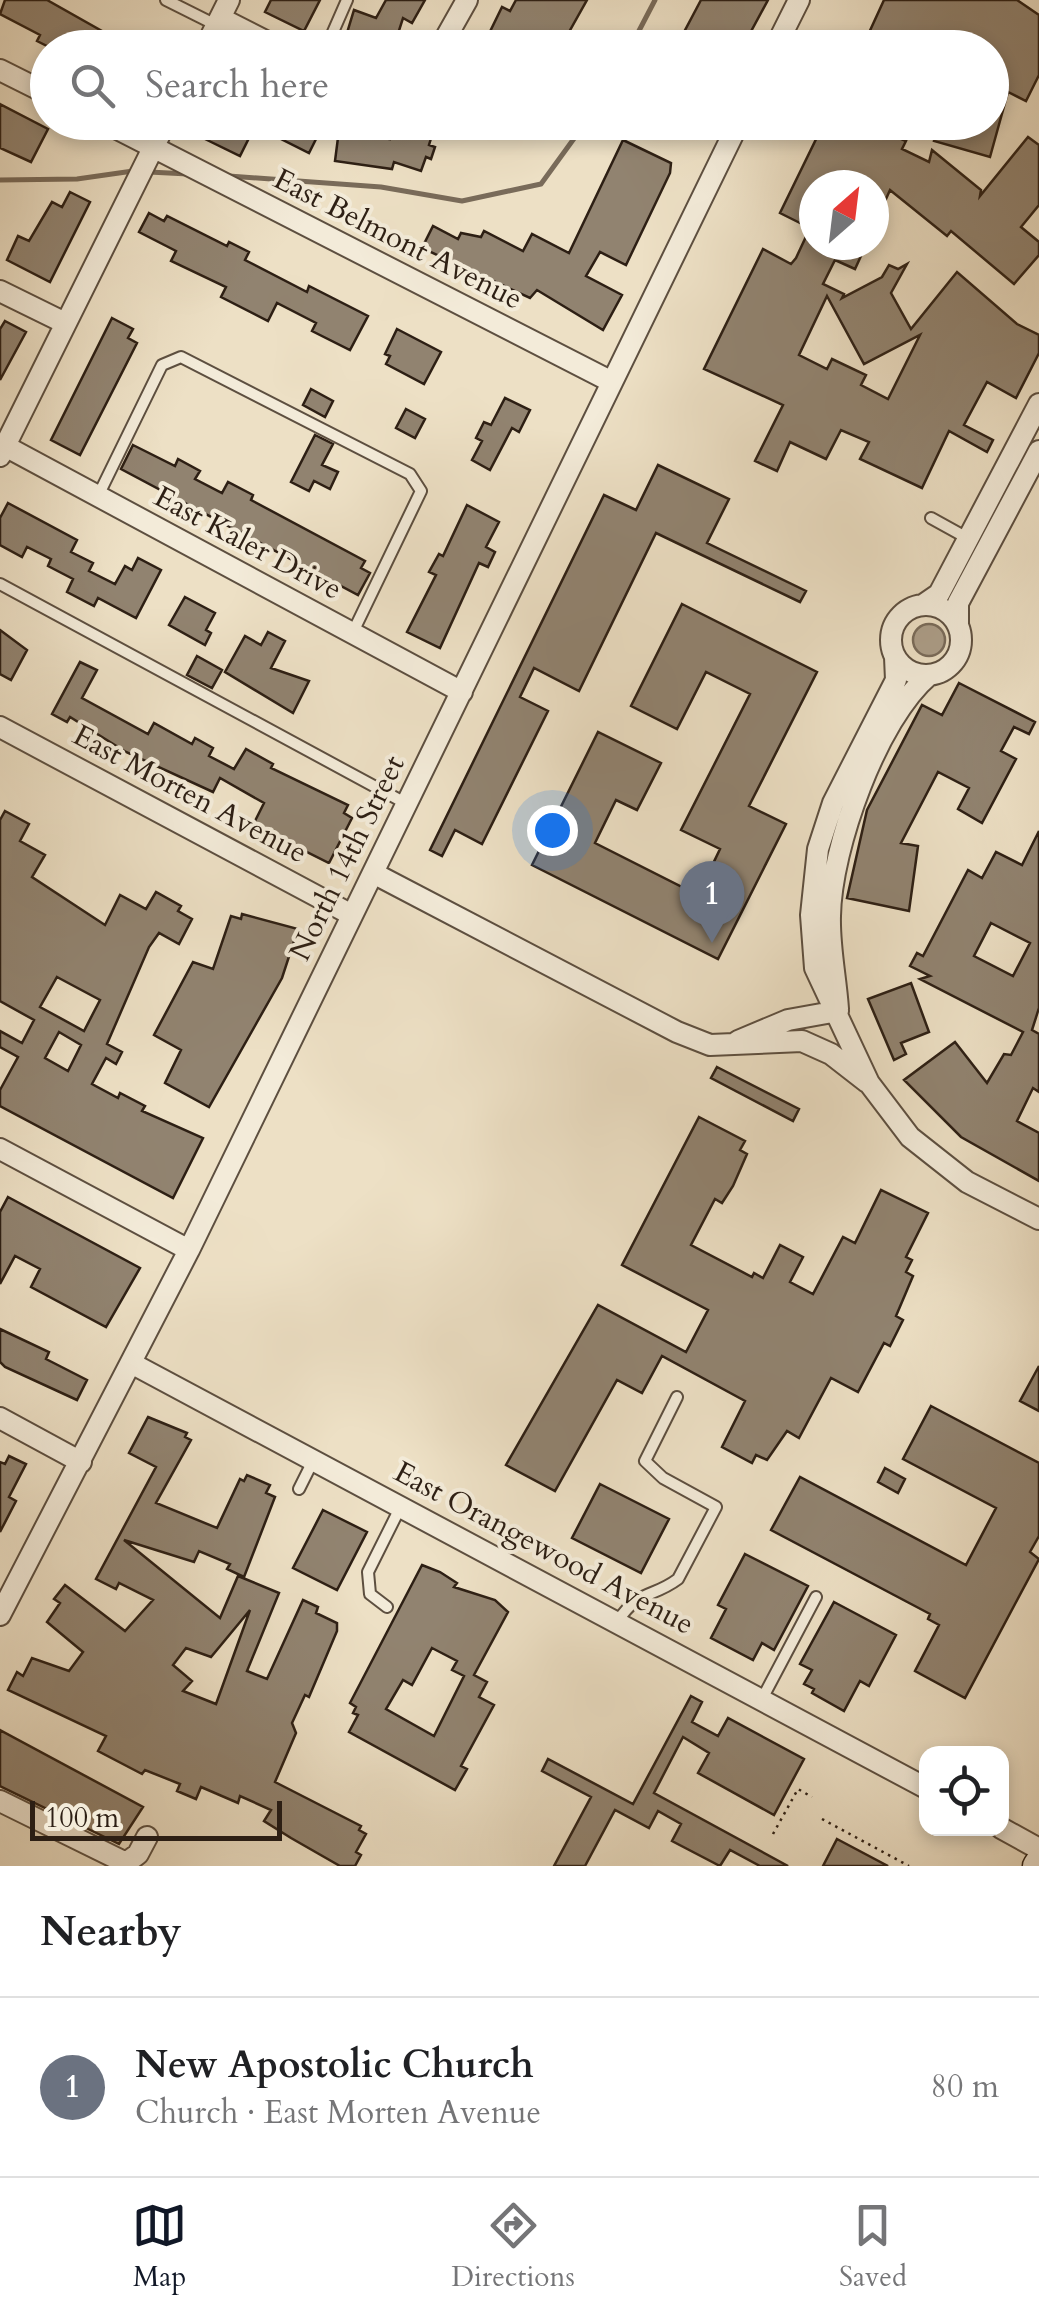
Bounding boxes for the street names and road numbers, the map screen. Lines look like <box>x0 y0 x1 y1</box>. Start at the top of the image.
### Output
street label: East Belmont Avenue <box>267 159 529 319</box>
street label: East Kaler Drive <box>147 476 349 610</box>
street label: East Morten Avenue <box>66 715 314 873</box>
street label: North 14th Street <box>280 748 415 967</box>
street label: East Orangewood Avenue <box>387 1451 701 1645</box>

